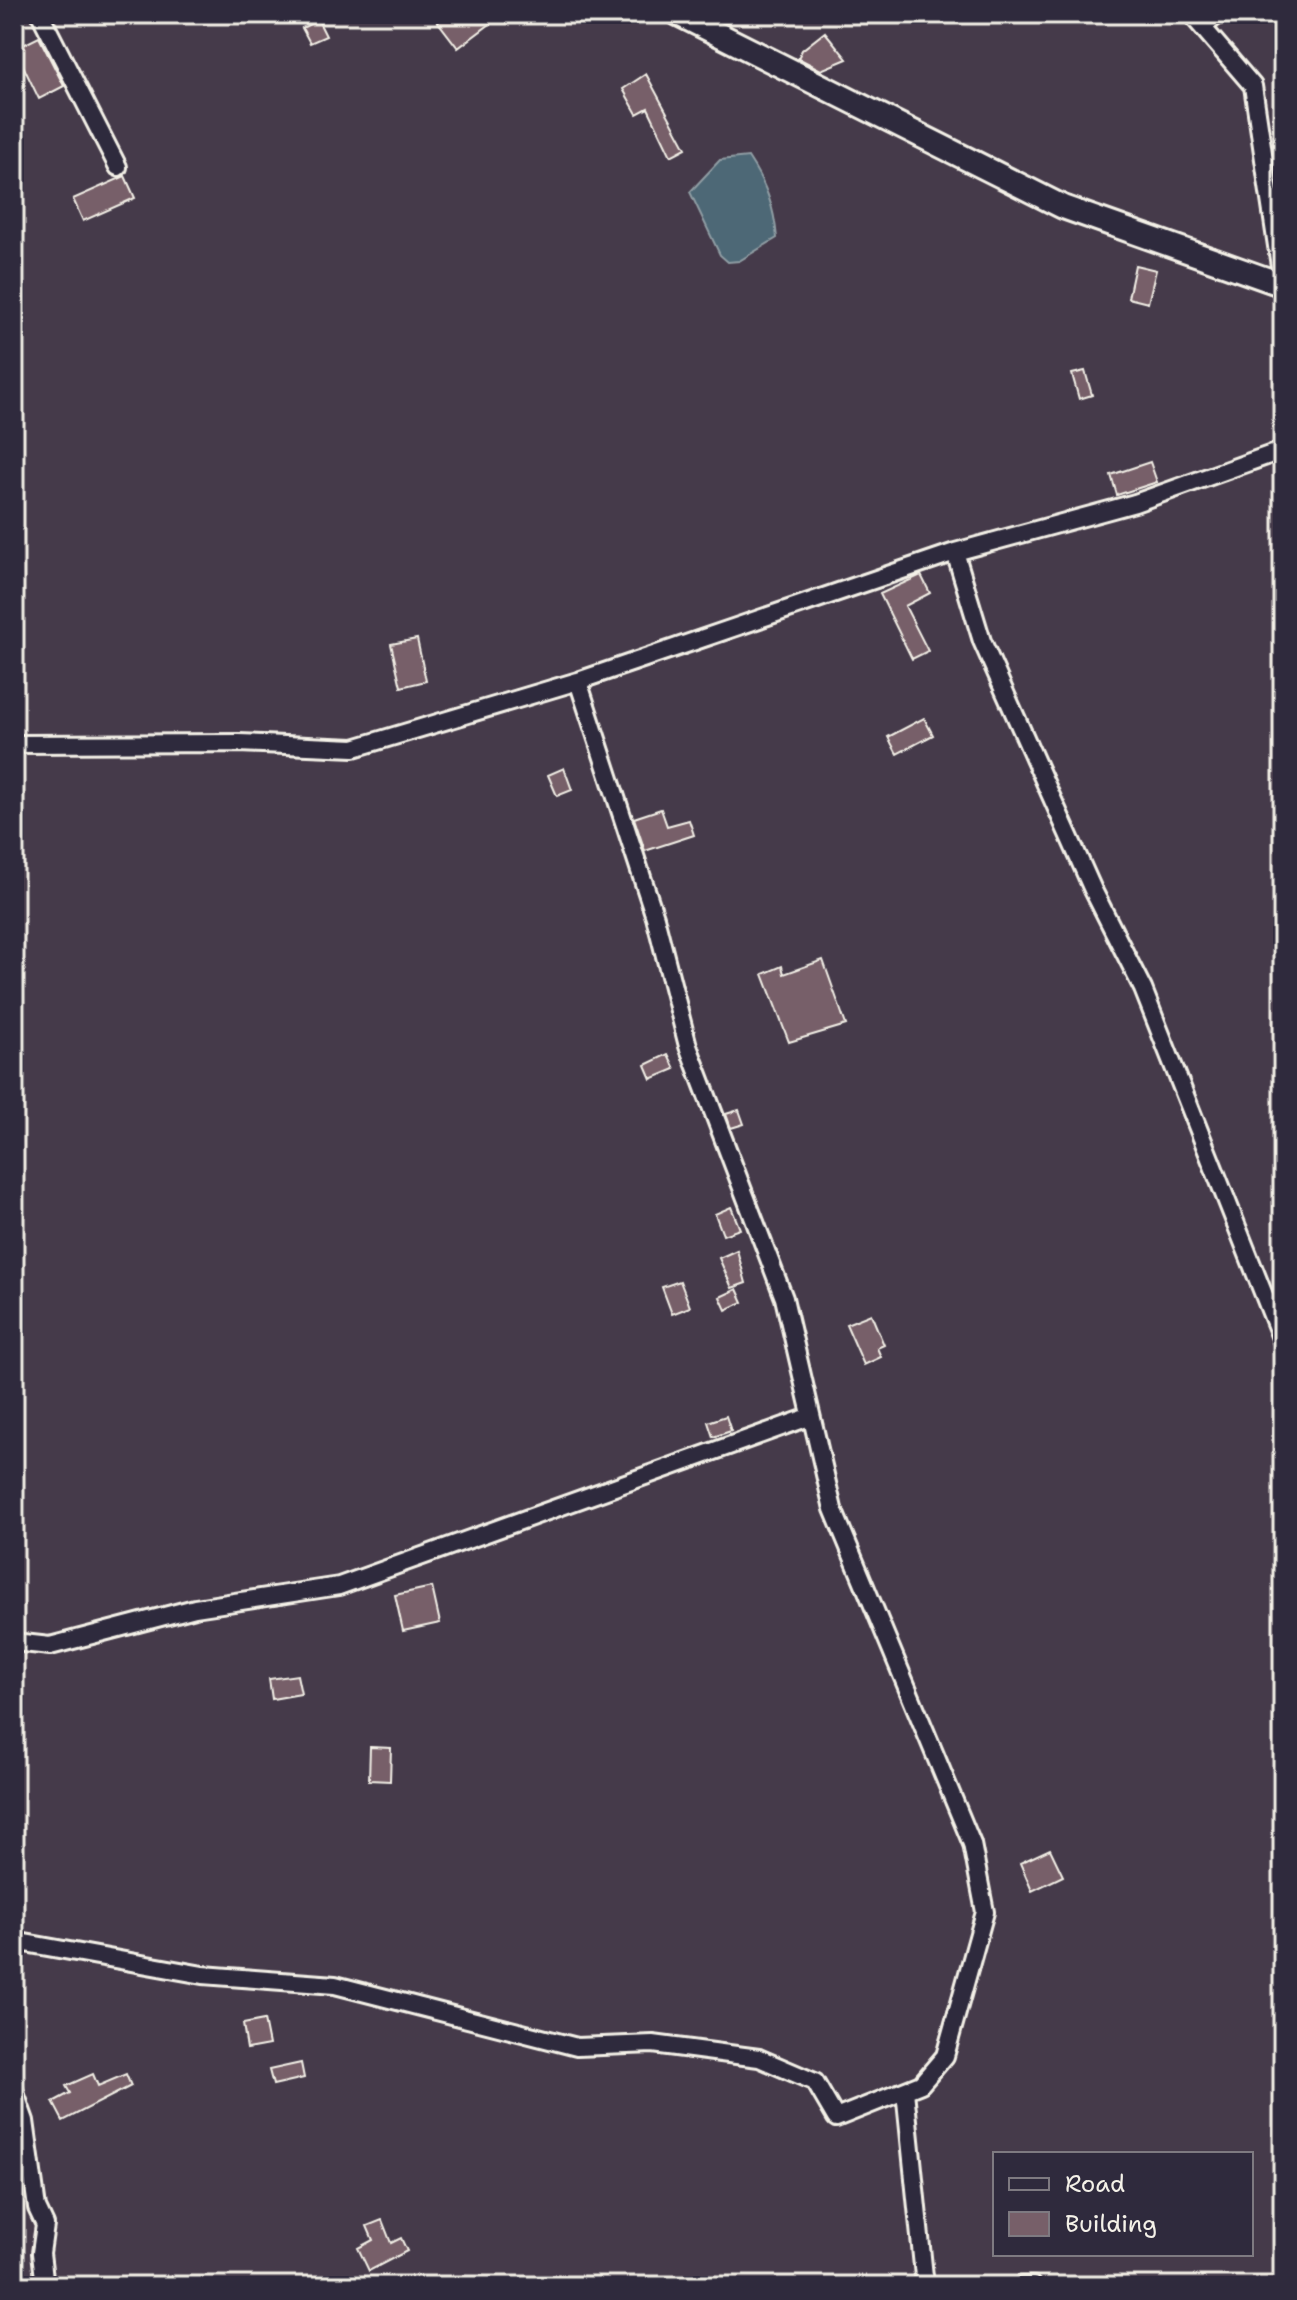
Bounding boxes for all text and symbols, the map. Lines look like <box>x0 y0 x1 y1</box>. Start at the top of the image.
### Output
legend <box>993 2152 1253 2256</box>
text: Road <box>1065 2168 1125 2200</box>
text: Building <box>1065 2208 1157 2240</box>

